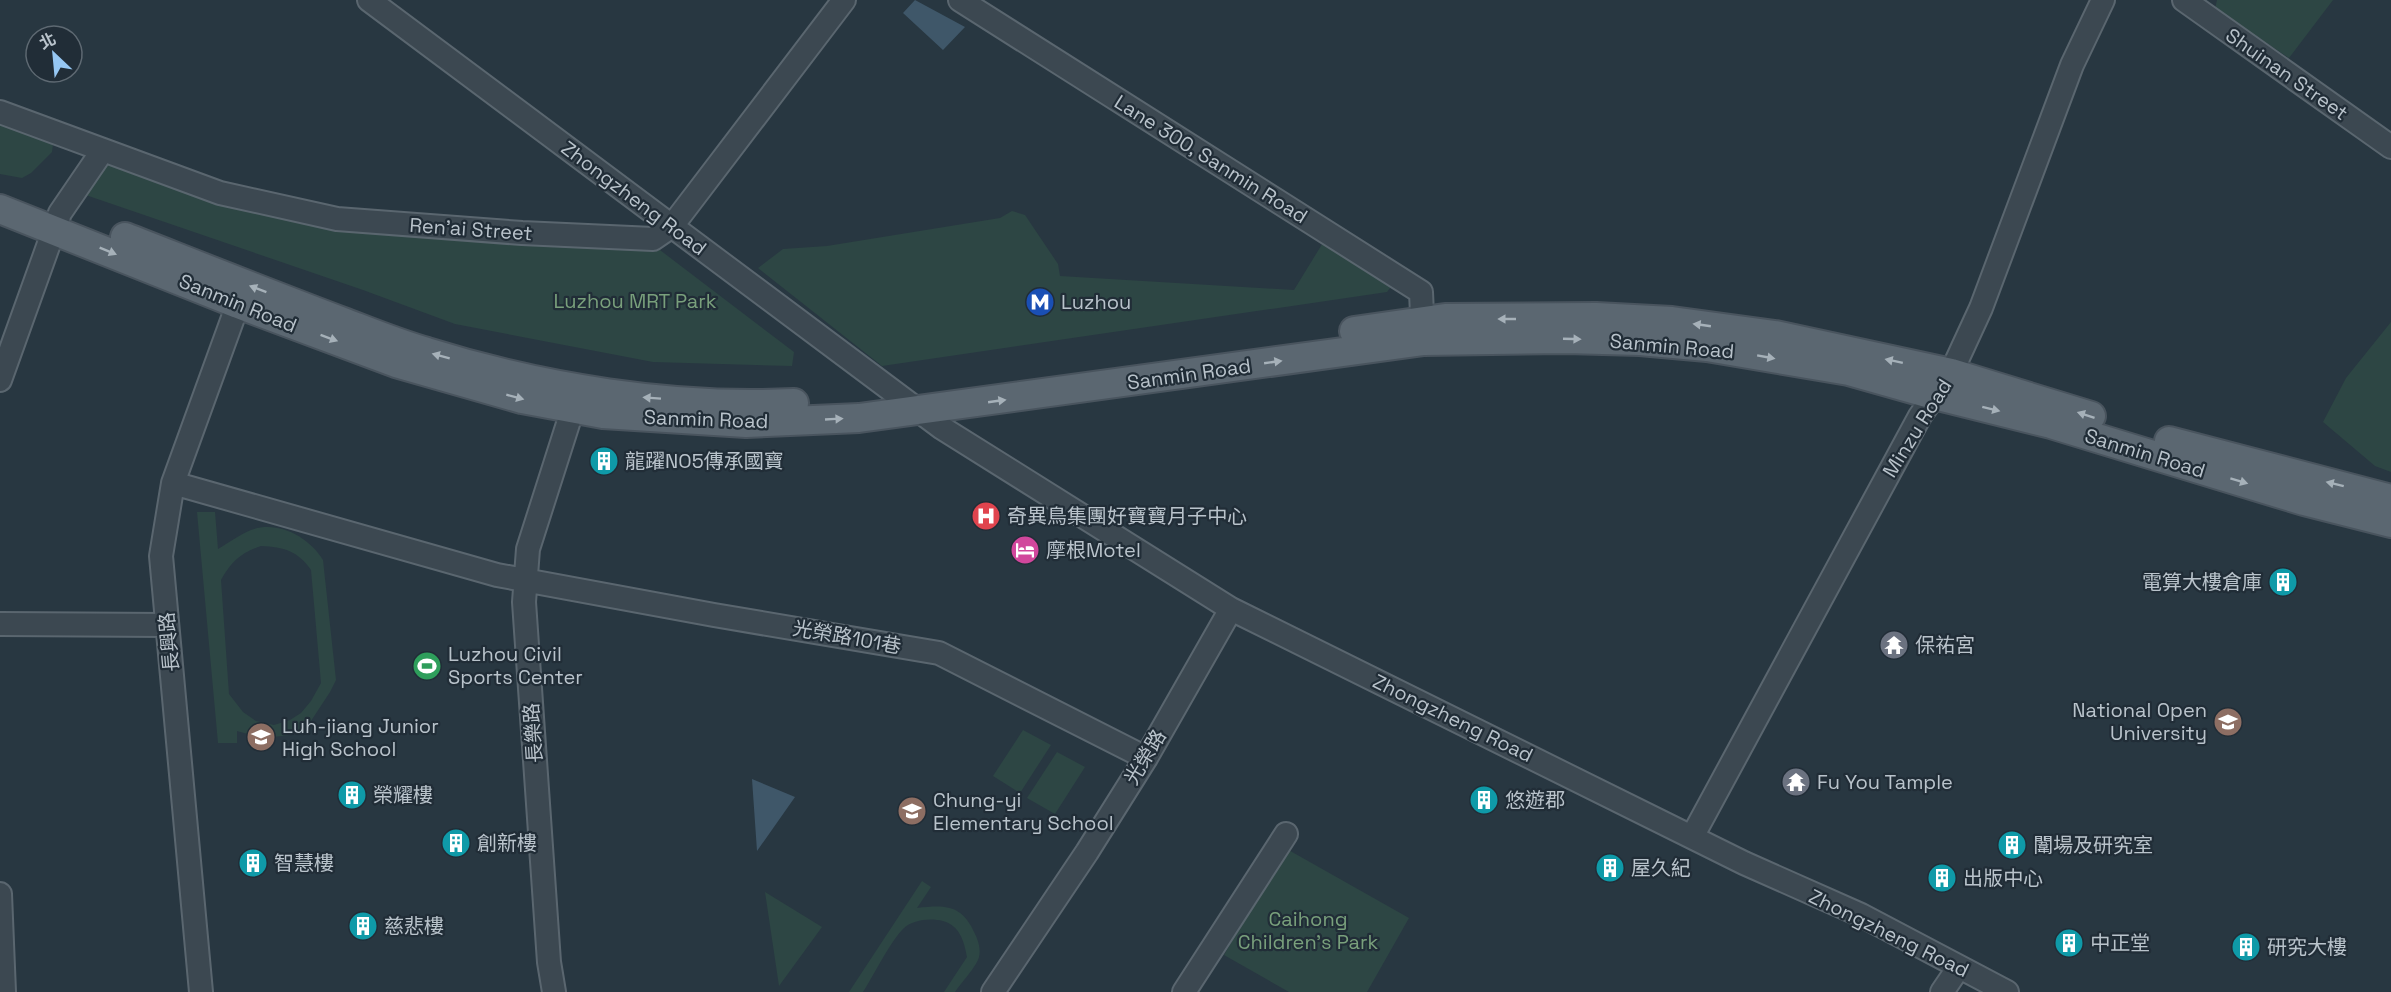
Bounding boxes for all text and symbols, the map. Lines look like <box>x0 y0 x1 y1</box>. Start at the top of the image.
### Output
street label: Shuinan Street <box>2221 22 2353 126</box>
north arrow <box>24 24 84 84</box>
text: 北 <box>36 28 59 54</box>
street label: Lane 300, Sanmin Road <box>1109 89 1313 229</box>
street label: Zhongzheng Road <box>556 135 712 261</box>
street label: Ren'ai Street <box>409 212 533 246</box>
one-way arrow <box>100 246 118 256</box>
street label: Sanmin Road <box>175 268 301 338</box>
one-way arrow <box>249 284 267 293</box>
metro station icon: Luzhou <box>1024 286 1056 318</box>
park label: Luzhou MRT Park <box>553 288 717 314</box>
place label: Luzhou <box>1061 289 1131 315</box>
one-way arrow <box>1498 314 1517 324</box>
one-way arrow <box>1692 321 1711 330</box>
street label: Sanmin Road <box>1609 328 1735 364</box>
one-way arrow <box>320 334 338 344</box>
one-way arrow <box>1562 334 1581 344</box>
one-way arrow <box>432 351 450 361</box>
street label: Sanmin Road <box>1125 352 1253 396</box>
one-way arrow <box>1756 353 1775 362</box>
one-way arrow <box>1884 356 1903 365</box>
one-way arrow <box>1264 357 1283 366</box>
street label: Minzu Road <box>1876 374 1958 482</box>
one-way arrow <box>506 392 524 402</box>
one-way arrow <box>643 393 662 402</box>
one-way arrow <box>988 396 1007 406</box>
street label: Sanmin Road <box>643 404 769 434</box>
one-way arrow <box>1982 405 2000 415</box>
one-way arrow <box>2077 410 2095 419</box>
one-way arrow <box>824 415 843 424</box>
street label: Sanmin Road <box>2082 422 2208 484</box>
building icon: 龍躍NO5傳承國寶 <box>588 445 620 477</box>
place label: 龍躍NO5傳承國寶 <box>625 448 784 474</box>
one-way arrow <box>2230 477 2248 486</box>
one-way arrow <box>2325 478 2344 488</box>
hospital icon: 奇異鳥集團好寶寶月子中心 <box>970 500 1002 532</box>
place label: 奇異鳥集團好寶寶月子中心 <box>1007 503 1247 529</box>
hotel icon: 摩根Motel <box>1009 534 1041 566</box>
place label: 摩根Motel <box>1046 537 1141 563</box>
building icon: 電算大樓倉庫 <box>2267 566 2299 598</box>
place label: 電算大樓倉庫 <box>2142 569 2262 595</box>
street label: 長興路 <box>153 611 185 673</box>
street label: 光榮路101巷 <box>791 615 903 659</box>
temple icon: 保祐宮 <box>1878 629 1910 661</box>
place label: 保祐宮 <box>1915 632 1975 658</box>
place label: Luzhou Civil Sports Center <box>448 641 583 690</box>
sports icon: Luzhou Civil Sports Center <box>411 650 443 682</box>
street label: Zhongzheng Road <box>1369 668 1537 768</box>
place label: National Open University <box>2072 697 2207 746</box>
street label: 長樂路 <box>518 702 548 764</box>
school or university icon: National Open University <box>2212 706 2244 738</box>
place label: Luh-jiang Junior High School <box>282 713 439 762</box>
school or university icon: Luh-jiang Junior High School <box>245 721 277 753</box>
street label: 光榮路 <box>1118 725 1172 789</box>
temple icon: Fu You Tample <box>1780 766 1812 798</box>
place label: Fu You Tample <box>1817 769 1953 795</box>
building icon: 榮耀樓 <box>336 779 368 811</box>
place label: 榮耀樓 <box>373 782 433 808</box>
building icon: 悠遊郡 <box>1468 784 1500 816</box>
place label: Chung-yi Elementary School <box>933 787 1114 836</box>
place label: 悠遊郡 <box>1505 787 1565 813</box>
school or university icon: Chung-yi Elementary School <box>896 795 928 827</box>
building icon: 創新樓 <box>440 827 472 859</box>
building icon: 闈場及研究室 <box>1996 829 2028 861</box>
place label: 創新樓 <box>477 830 537 856</box>
place label: 闈場及研究室 <box>2033 832 2153 858</box>
building icon: 智慧樓 <box>237 847 269 879</box>
place label: 智慧樓 <box>274 850 334 876</box>
building icon: 屋久紀 <box>1594 852 1626 884</box>
place label: 屋久紀 <box>1631 855 1691 881</box>
building icon: 出版中心 <box>1926 862 1958 894</box>
place label: 出版中心 <box>1963 865 2043 891</box>
street label: Zhongzheng Road <box>1805 883 1973 983</box>
park label: Caihong Children's Park <box>1238 906 1379 955</box>
building icon: 慈悲樓 <box>347 910 379 942</box>
place label: 慈悲樓 <box>384 913 444 939</box>
building icon: 中正堂 <box>2053 927 2085 959</box>
place label: 中正堂 <box>2090 930 2150 956</box>
building icon: 研究大樓 <box>2230 931 2262 963</box>
place label: 研究大樓 <box>2267 934 2347 960</box>

